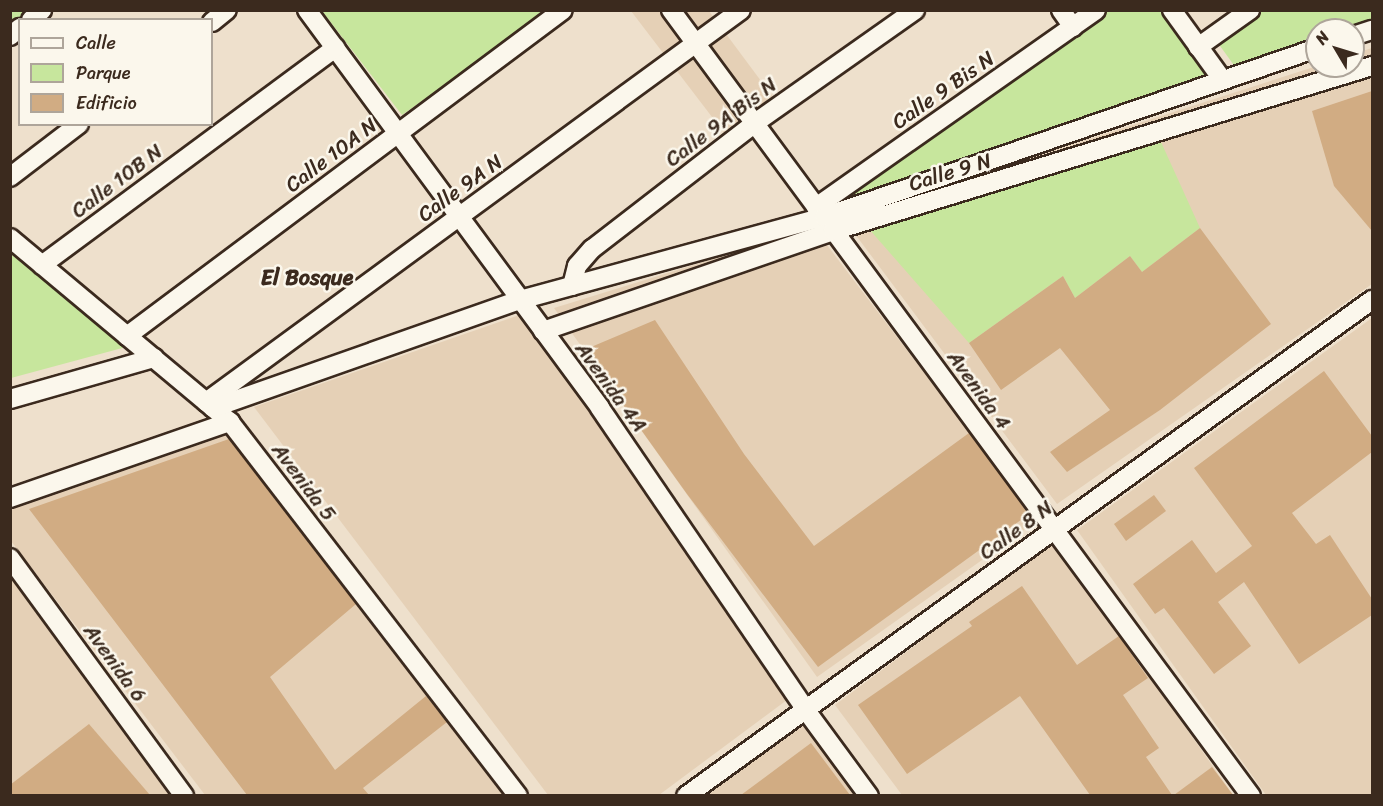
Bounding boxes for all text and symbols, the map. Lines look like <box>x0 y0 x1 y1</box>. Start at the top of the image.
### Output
legend <box>18 18 213 126</box>
north arrow <box>1305 18 1365 78</box>
text: N <box>1307 25 1337 51</box>
text: Calle <box>76 27 116 59</box>
street label: Calle 9 Bis N <box>887 46 999 134</box>
text: Parque <box>76 57 130 89</box>
street label: Calle 9A Bis N <box>660 72 782 172</box>
text: Edificio <box>76 87 137 119</box>
street label: Calle 10A N <box>280 112 382 198</box>
street label: Calle 10B N <box>67 139 167 223</box>
street label: Calle 9 N <box>906 148 994 196</box>
street label: Calle 9A N <box>413 149 507 227</box>
district label: El Bosque <box>261 265 353 291</box>
street label: Avenida 4A <box>570 337 652 437</box>
street label: Avenida 4 <box>942 346 1016 434</box>
street label: Avenida 5 <box>266 438 342 526</box>
street label: Calle 8 N <box>974 495 1058 565</box>
street label: Avenida 6 <box>78 619 152 707</box>

